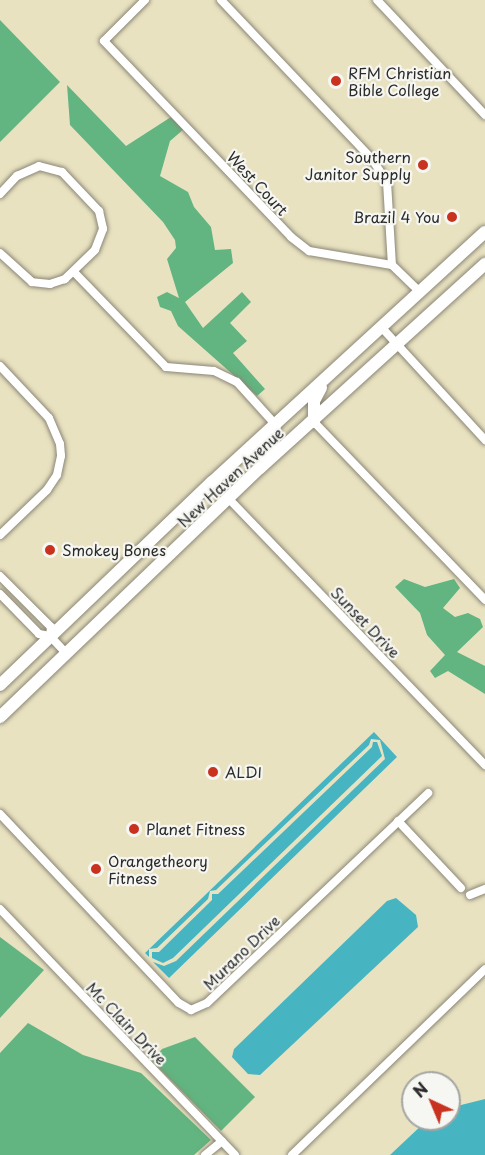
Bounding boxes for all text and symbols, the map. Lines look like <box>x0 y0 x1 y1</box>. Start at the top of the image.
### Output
place label: RFM Christian Bible College <box>348 63 453 98</box>
marker: RFM Christian Bible College <box>329 74 343 88</box>
street label: West Court <box>224 147 292 219</box>
place label: Southern Janitor Supply <box>304 147 411 182</box>
marker: Southern Janitor Supply <box>416 158 430 172</box>
place label: Brazil 4 You <box>353 208 440 226</box>
marker: Brazil 4 You <box>445 210 459 224</box>
street label: New Haven Avenue <box>173 423 287 531</box>
place label: Smokey Bones <box>62 541 166 559</box>
marker: Smokey Bones <box>43 543 57 557</box>
street label: Sunset Drive <box>327 583 405 661</box>
place label: ALDI <box>225 763 262 781</box>
marker: ALDI <box>206 765 220 779</box>
place label: Planet Fitness <box>146 820 246 838</box>
marker: Planet Fitness <box>127 822 141 836</box>
place label: Orangetheory Fitness <box>108 851 208 886</box>
marker: Orangetheory Fitness <box>89 862 103 876</box>
street label: Murano Drive <box>199 911 283 993</box>
street label: Mc Clain Drive <box>83 978 171 1068</box>
north arrow <box>401 1071 461 1131</box>
text: N <box>407 1076 433 1103</box>

